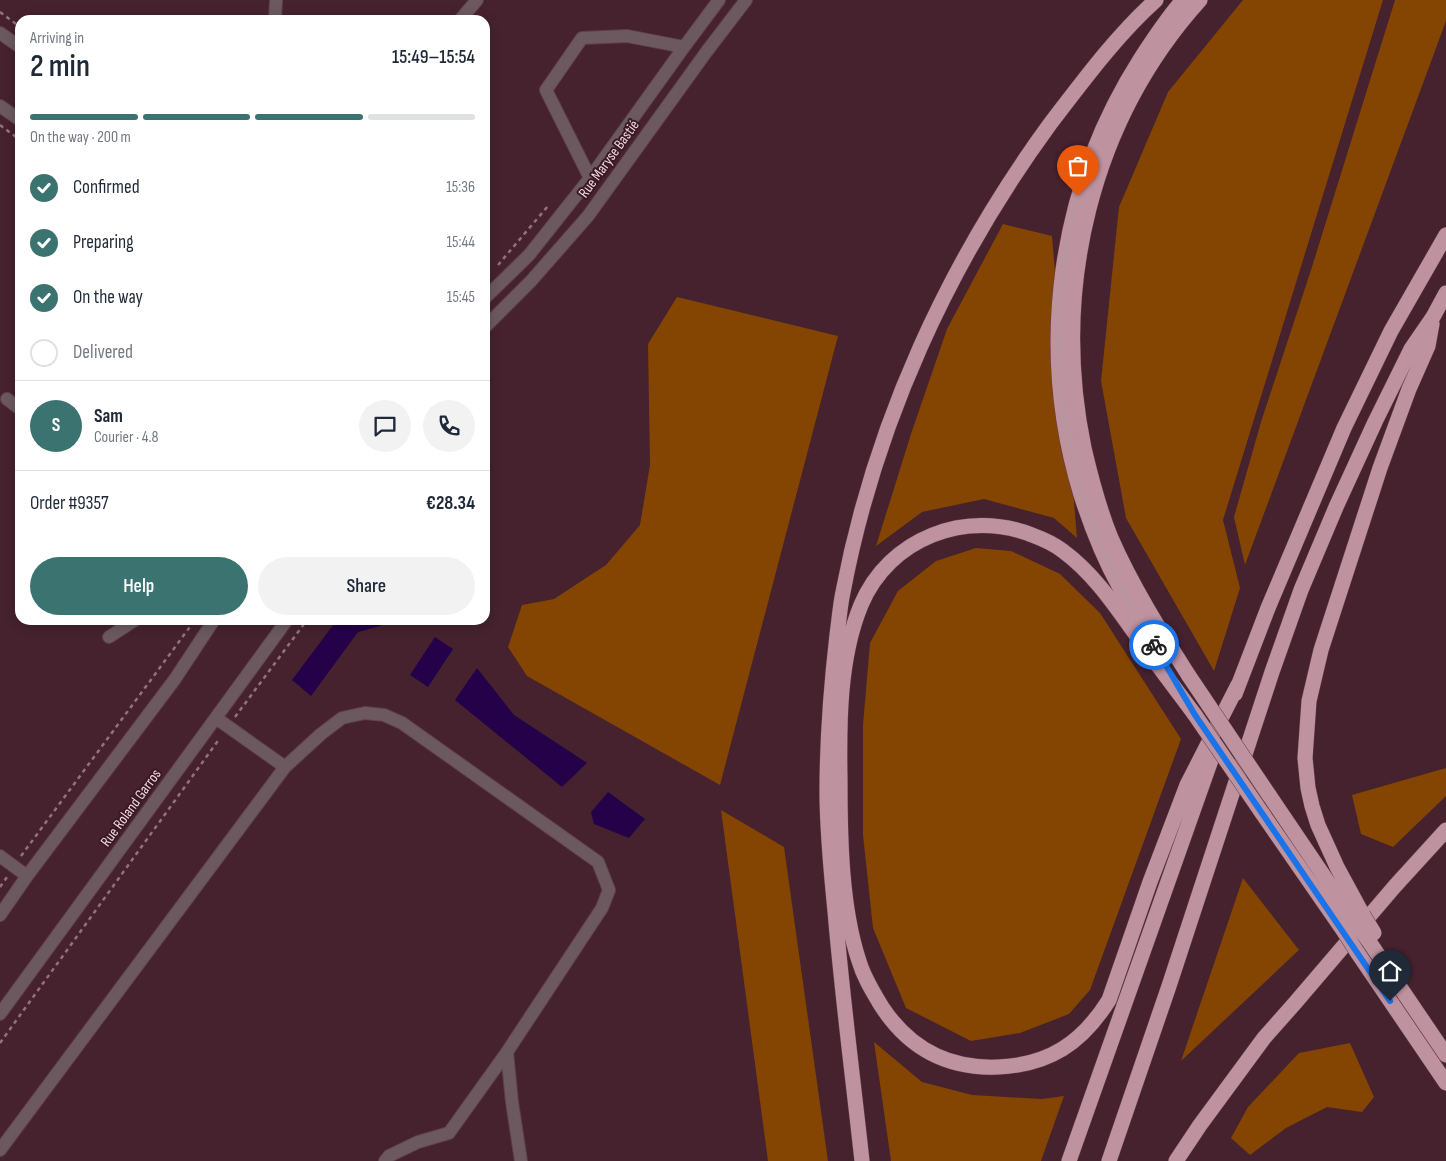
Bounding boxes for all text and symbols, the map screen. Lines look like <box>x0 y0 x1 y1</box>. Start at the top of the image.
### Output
text: Arriving in <box>30 29 84 48</box>
text: 15:49–15:54 <box>392 46 475 69</box>
text: 2 min <box>30 47 90 86</box>
street label: Rue Maryse Bastié <box>574 116 644 202</box>
text: On the way · 200 m <box>30 128 131 147</box>
pin <box>1057 145 1099 196</box>
icon: bag <box>1064 152 1092 180</box>
icon: check <box>30 174 58 202</box>
text: Confirmed <box>73 176 140 199</box>
text: 15:36 <box>446 178 475 197</box>
icon: check <box>30 229 58 257</box>
text: Preparing <box>73 231 134 254</box>
text: 15:44 <box>447 233 475 252</box>
icon: check <box>30 284 58 312</box>
text: On the way <box>73 286 143 309</box>
text: 15:45 <box>447 288 475 307</box>
text: Delivered <box>73 341 133 364</box>
button: chat <box>359 400 411 452</box>
button: phone <box>423 400 475 452</box>
text: Sam <box>94 405 123 428</box>
text: S <box>52 414 60 437</box>
text: Courier · 4.8 <box>94 428 158 447</box>
text: Order #9357 <box>30 492 109 515</box>
text: €28.34 <box>426 492 475 515</box>
button: Help <box>30 557 248 615</box>
button: Share <box>258 557 475 615</box>
courier <box>1129 620 1179 670</box>
icon: bike <box>1140 631 1168 659</box>
street label: Rue Roland Garros <box>96 765 166 851</box>
pin <box>1369 950 1411 1001</box>
icon: home <box>1376 957 1404 985</box>

